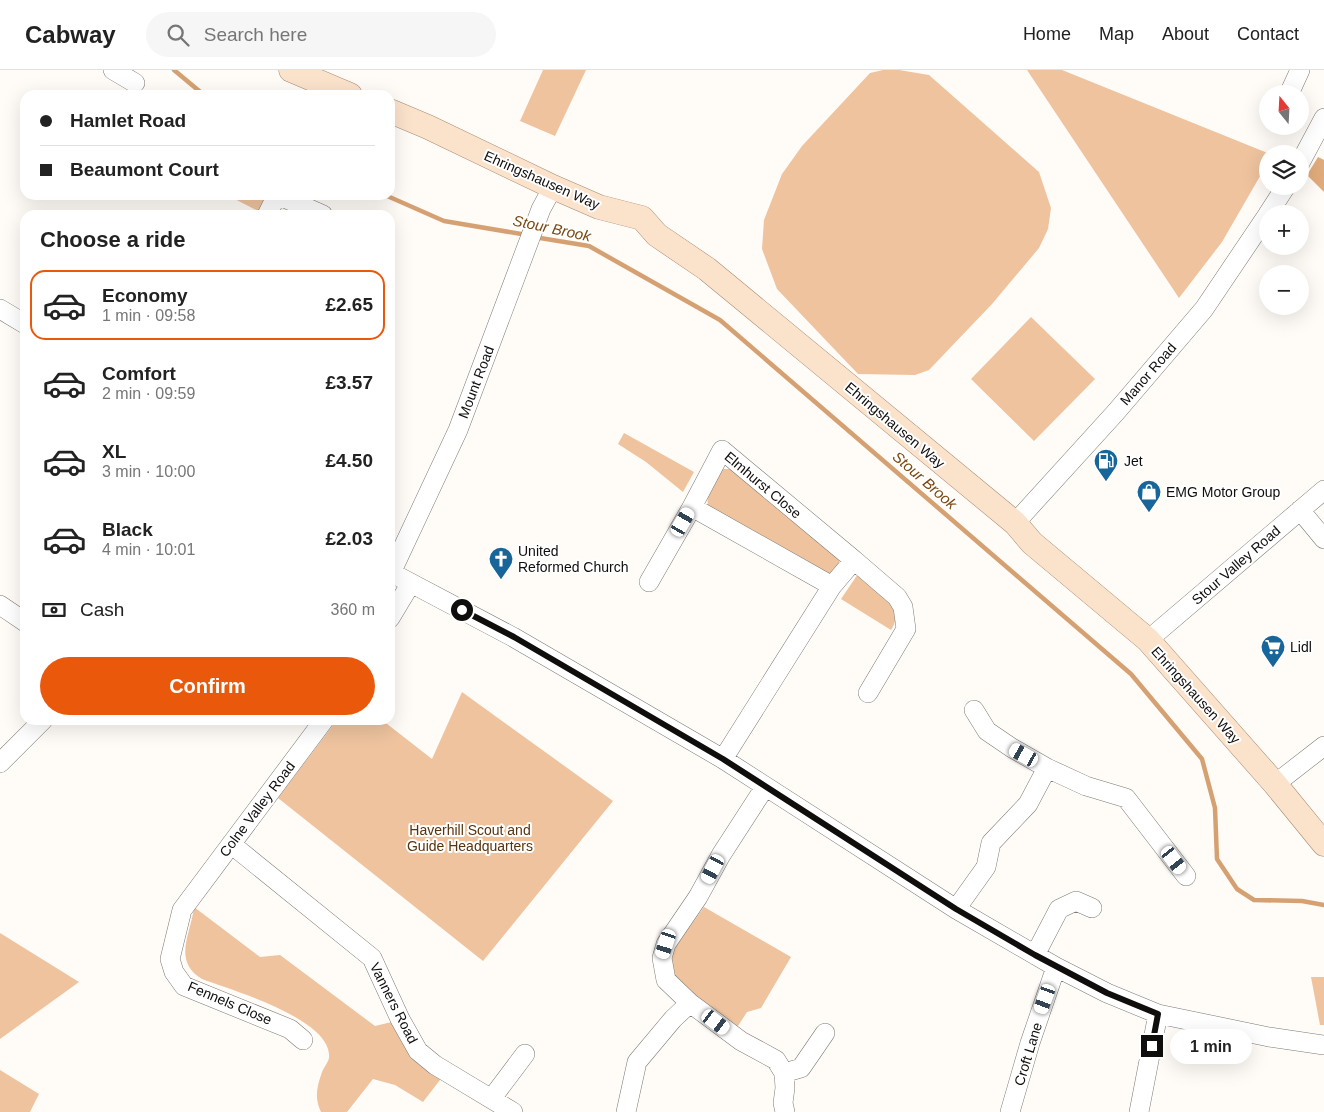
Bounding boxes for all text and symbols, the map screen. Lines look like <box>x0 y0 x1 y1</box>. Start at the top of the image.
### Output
search box <box>146 12 496 57</box>
text: Cabway <box>25 21 116 48</box>
icon: search <box>164 21 192 49</box>
text: Search here <box>204 24 307 45</box>
text: Home <box>1023 24 1071 44</box>
text: Map <box>1099 24 1134 44</box>
text: About <box>1162 24 1209 44</box>
text: Contact <box>1237 24 1299 44</box>
north arrow <box>1259 85 1309 135</box>
map controls <box>1259 85 1309 315</box>
text: Hamlet Road <box>70 110 186 131</box>
button: layers <box>1259 145 1309 195</box>
street label: Ehringshausen Way <box>482 147 602 213</box>
text: Beaumont Court <box>70 159 219 180</box>
button: + <box>1259 205 1309 255</box>
water label: Stour Brook <box>511 211 594 245</box>
text: Choose a ride <box>40 227 185 252</box>
button: − <box>1259 265 1309 315</box>
icon: car <box>42 283 87 328</box>
text: Economy <box>102 285 188 306</box>
text: £2.65 <box>325 294 373 315</box>
text: 1 min · 09:58 <box>102 307 195 324</box>
street label: Manor Road <box>1117 340 1179 408</box>
street label: Mount Road <box>455 344 497 420</box>
icon: car <box>42 361 87 406</box>
text: Comfort <box>102 363 176 384</box>
text: £3.57 <box>325 372 373 393</box>
street label: Ehringshausen Way <box>842 379 948 471</box>
text: 2 min · 09:59 <box>102 385 195 402</box>
icon: car <box>42 439 87 484</box>
text: XL <box>102 441 126 462</box>
street label: Elmhurst Close <box>722 448 805 522</box>
water label: Stour Brook <box>890 448 962 513</box>
fuel station icon: Jet <box>1093 448 1119 482</box>
text: £4.50 <box>325 450 373 471</box>
place label: Jet <box>1124 453 1143 469</box>
text: 3 min · 10:00 <box>102 463 195 480</box>
shop icon: EMG Motor Group <box>1136 479 1162 513</box>
place label: EMG Motor Group <box>1166 484 1281 500</box>
car <box>669 505 696 539</box>
icon: car <box>42 517 87 562</box>
text: Black <box>102 519 153 540</box>
street label: Stour Valley Road <box>1189 522 1283 608</box>
text: £2.03 <box>325 528 373 549</box>
text: 4 min · 10:01 <box>102 541 195 558</box>
place label: United Reformed Church <box>518 543 629 575</box>
church icon: United Reformed Church <box>488 546 514 580</box>
icon: cash <box>40 596 68 624</box>
text: Cash <box>80 599 124 620</box>
route start <box>451 599 473 621</box>
text: 360 m <box>331 601 375 618</box>
supermarket icon: Lidl <box>1260 634 1286 668</box>
place label: Lidl <box>1290 639 1312 655</box>
street label: Ehringshausen Way <box>1148 643 1244 747</box>
button: Confirm <box>40 657 375 715</box>
car <box>1007 741 1040 769</box>
street label: Colne Valley Road <box>216 758 298 860</box>
park label: Haverhill Scout and Guide Headquarters <box>407 822 533 854</box>
car <box>1158 844 1189 876</box>
car <box>699 852 726 886</box>
car <box>654 927 677 961</box>
street label: Vanners Road <box>367 960 421 1046</box>
street label: Fennels Close <box>186 978 275 1028</box>
car <box>1032 982 1057 1016</box>
car <box>699 1007 732 1037</box>
street label: Croft Lane <box>1011 1020 1045 1088</box>
callout: 1 min <box>1170 1028 1252 1064</box>
route end <box>1141 1035 1163 1057</box>
text: 1 min <box>1190 1038 1232 1055</box>

